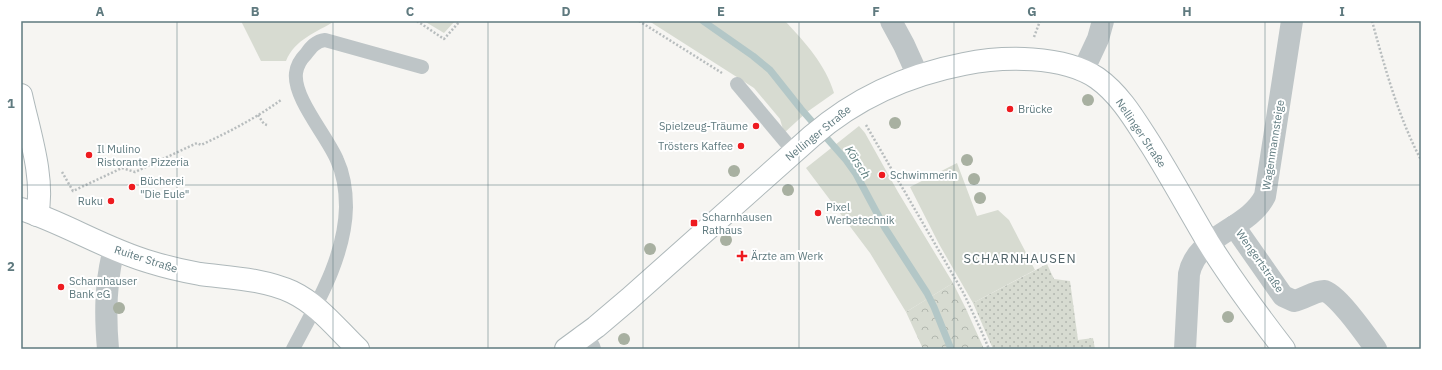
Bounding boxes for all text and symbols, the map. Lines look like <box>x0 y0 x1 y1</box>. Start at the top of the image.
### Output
text: A <box>96 3 105 20</box>
text: B <box>251 3 260 20</box>
text: C <box>406 3 415 20</box>
text: D <box>561 3 571 20</box>
text: E <box>717 3 725 20</box>
text: F <box>872 3 880 20</box>
text: G <box>1027 3 1037 20</box>
text: H <box>1182 3 1192 20</box>
text: I <box>1339 3 1345 20</box>
text: 1 <box>7 95 15 112</box>
street label: Nellinger Straße <box>1113 96 1169 170</box>
street label: Wagenmannsteige <box>1259 99 1287 191</box>
street label: Nellinger Straße <box>782 102 854 164</box>
place label: Brücke <box>1018 102 1053 116</box>
marker: Brücke <box>1005 104 1015 114</box>
place label: Spielzeug-Träume <box>659 119 748 133</box>
marker: Spielzeug-Träume <box>751 121 761 131</box>
place label: Trösters Kaffee <box>658 139 733 153</box>
marker: Trösters Kaffee <box>736 141 746 151</box>
place label: Il Mulino Ristorante Pizzeria <box>97 142 189 169</box>
water label: Körsch <box>842 143 874 181</box>
marker: Il Mulino Ristorante Pizzeria <box>84 150 94 160</box>
place label: Schwimmerin <box>890 168 958 182</box>
marker: Schwimmerin <box>877 170 887 180</box>
place label: Bücherei "Die Eule" <box>140 174 189 201</box>
marker: Bücherei "Die Eule" <box>127 182 137 192</box>
place label: Ruku <box>78 194 103 208</box>
marker: Ruku <box>106 196 116 206</box>
place label: Pixel Werbetechnik <box>826 200 895 227</box>
marker: Pixel Werbetechnik <box>813 208 823 218</box>
place label: Scharnhausen Rathaus <box>702 210 772 237</box>
marker: Scharnhausen Rathaus <box>689 218 699 228</box>
street label: Wengertstraße <box>1233 227 1287 295</box>
street label: Ruiter Straße <box>113 242 179 276</box>
place label: Ärzte am Werk <box>751 249 823 263</box>
marker: Ärzte am Werk <box>736 250 748 262</box>
district label: SCHARNHAUSEN <box>963 250 1077 267</box>
text: 2 <box>7 258 15 275</box>
place label: Scharnhauser Bank eG <box>69 274 137 301</box>
marker: Scharnhauser Bank eG <box>56 282 66 292</box>

